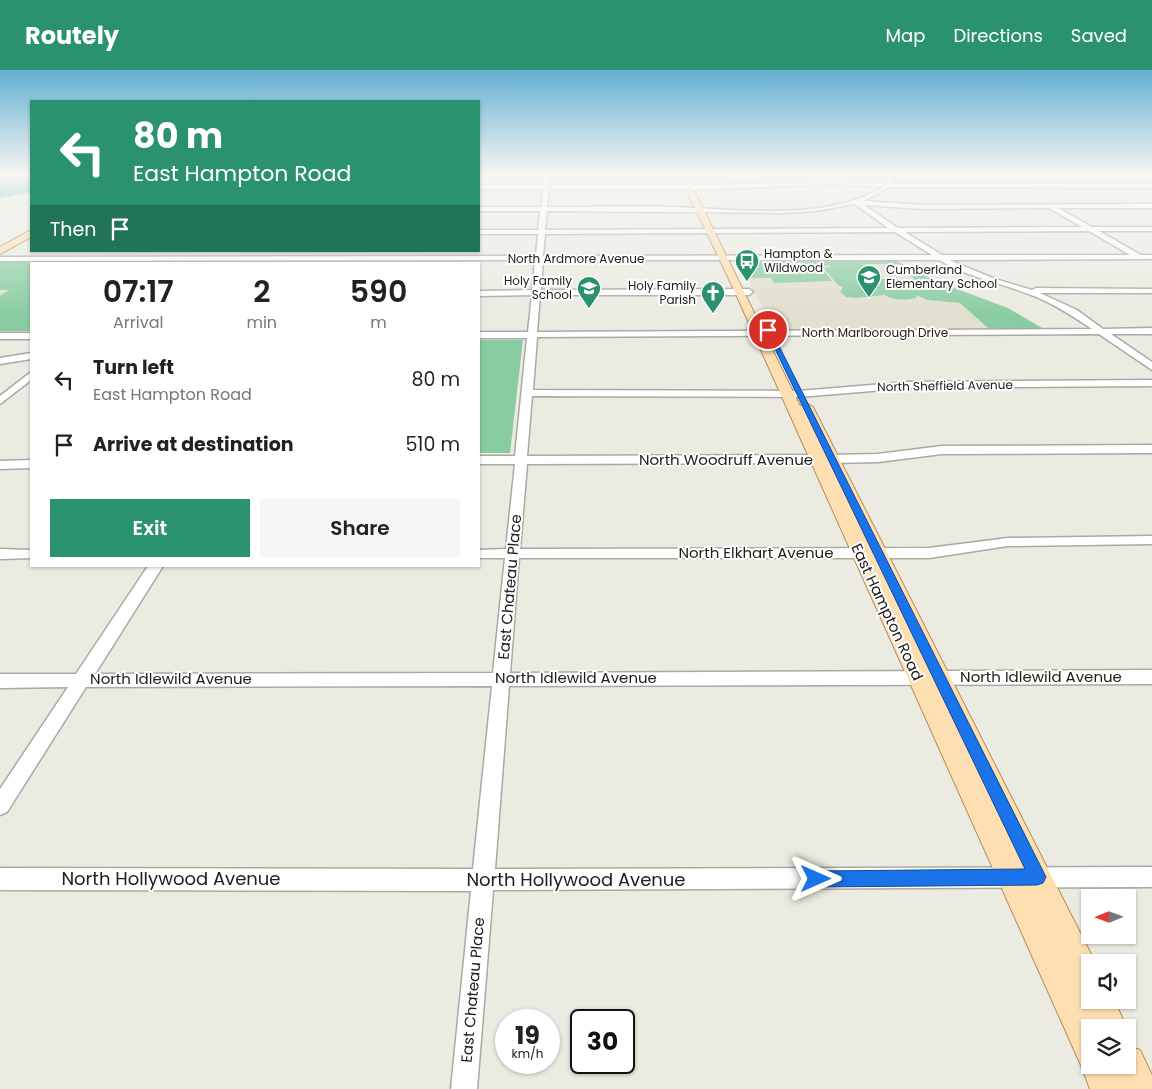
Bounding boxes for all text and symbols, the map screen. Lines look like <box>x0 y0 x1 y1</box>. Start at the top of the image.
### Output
text: Routely <box>25 19 119 52</box>
text: Map <box>886 23 925 48</box>
text: Directions <box>953 23 1043 48</box>
text: Saved <box>1071 23 1127 48</box>
text: 80 m <box>133 111 223 160</box>
icon: left <box>50 120 115 185</box>
text: East Hampton Road <box>133 158 351 189</box>
icon: arrive <box>106 215 134 243</box>
text: Then <box>50 216 96 243</box>
place label: Hampton & Wildwood <box>764 245 833 276</box>
bus stop icon: Hampton & Wildwood <box>734 248 760 282</box>
street label: North Ardmore Avenue <box>508 250 644 267</box>
place label: Cumberland Elementary School <box>886 261 997 292</box>
school or university icon: Cumberland Elementary School <box>856 264 882 298</box>
text: 07:17 <box>103 270 174 313</box>
text: 2 <box>253 270 270 313</box>
text: 590 <box>350 270 407 313</box>
place label: Holy Family School <box>504 272 572 303</box>
school or university icon: Holy Family School <box>576 275 602 309</box>
place label: Holy Family Parish <box>628 277 696 308</box>
church icon: Holy Family Parish <box>700 280 726 314</box>
pin <box>747 309 789 351</box>
text: Arrival <box>113 311 163 334</box>
text: min <box>246 311 277 334</box>
text: m <box>370 311 387 334</box>
icon: arrive <box>754 316 782 344</box>
street label: North Marlborough Drive <box>802 324 948 341</box>
text: Turn left <box>93 354 174 381</box>
icon: left <box>50 366 78 394</box>
text: 80 m <box>411 366 460 393</box>
street label: North Sheffield Avenue <box>877 376 1013 395</box>
text: East Hampton Road <box>93 383 252 406</box>
icon: arrive <box>50 431 78 459</box>
text: Arrive at destination <box>93 431 294 458</box>
text: 510 m <box>405 431 460 458</box>
street label: North Woodruff Avenue <box>639 449 813 470</box>
button: Exit <box>50 499 250 557</box>
button: Share <box>260 499 460 557</box>
street label: East Chateau Place <box>493 513 526 661</box>
street label: East Hampton Road <box>846 540 928 684</box>
street label: North Elkhart Avenue <box>678 542 834 563</box>
street label: North Idlewild Avenue <box>960 666 1122 687</box>
street label: North Idlewild Avenue <box>495 667 657 688</box>
street label: North Idlewild Avenue <box>90 668 252 689</box>
position arrow <box>789 852 841 904</box>
street label: North Hollywood Avenue <box>61 866 281 891</box>
street label: North Hollywood Avenue <box>466 867 686 892</box>
north arrow <box>1081 889 1136 944</box>
map controls <box>1081 889 1136 1074</box>
street label: East Chateau Place <box>456 916 489 1064</box>
button: sound <box>1081 954 1136 1009</box>
speed limit sign: 30 <box>570 1009 635 1074</box>
text: 19 <box>515 1018 540 1053</box>
button: layers <box>1081 1019 1136 1074</box>
text: km/h <box>512 1045 543 1062</box>

